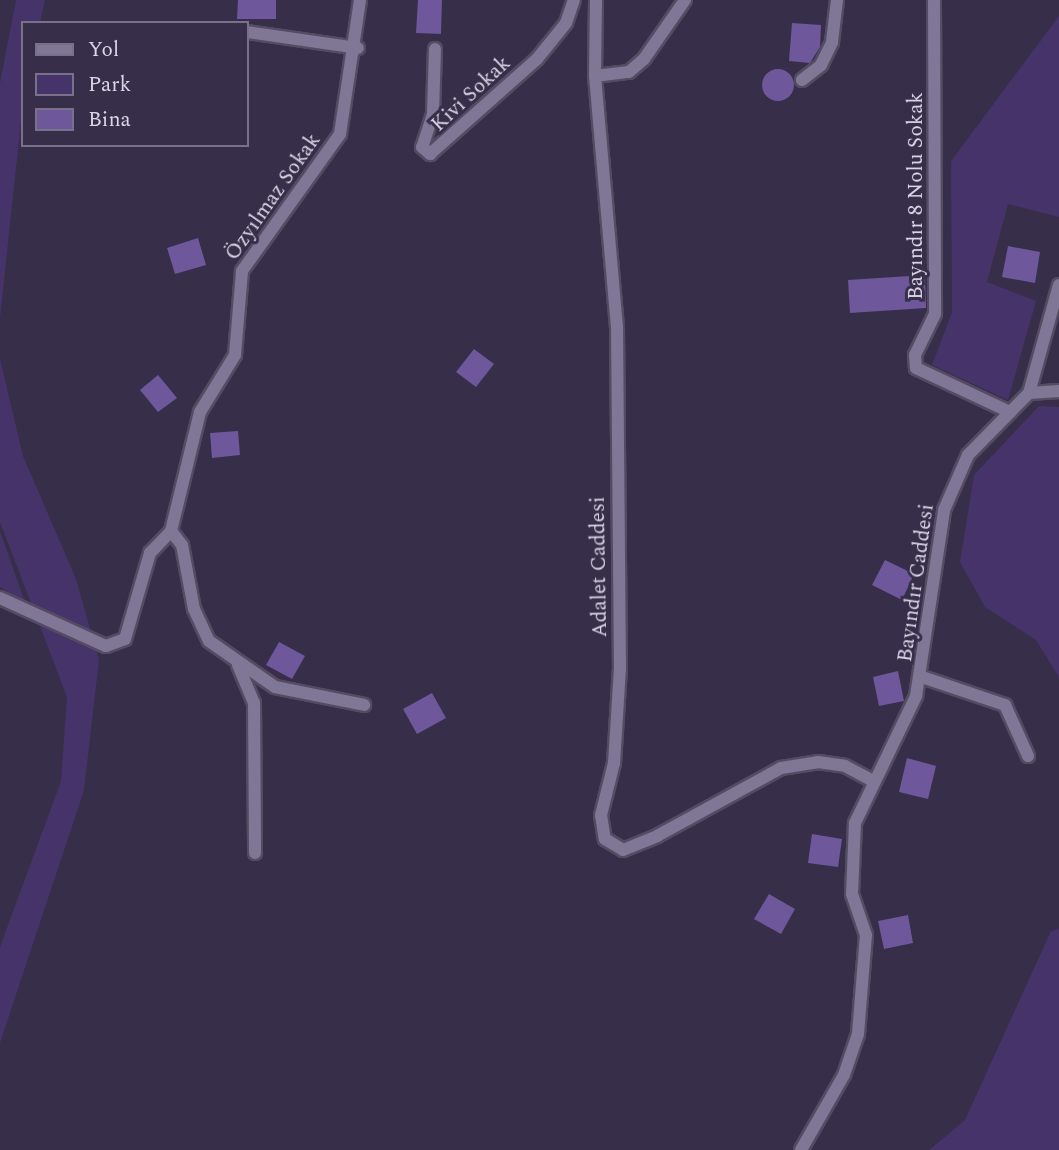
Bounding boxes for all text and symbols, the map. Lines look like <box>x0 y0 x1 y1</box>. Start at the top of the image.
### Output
legend <box>21 21 248 147</box>
text: Yol <box>88 34 119 66</box>
street label: Kivi Sokak <box>426 51 516 137</box>
text: Park <box>88 69 131 101</box>
street label: Bayındır 8 Nolu Sokak <box>903 92 929 300</box>
text: Bina <box>88 104 131 136</box>
street label: Özyılmaz Sokak <box>220 129 326 265</box>
street label: Adalet Caddesi <box>585 496 613 638</box>
street label: Bayındır Caddesi <box>892 502 940 664</box>

